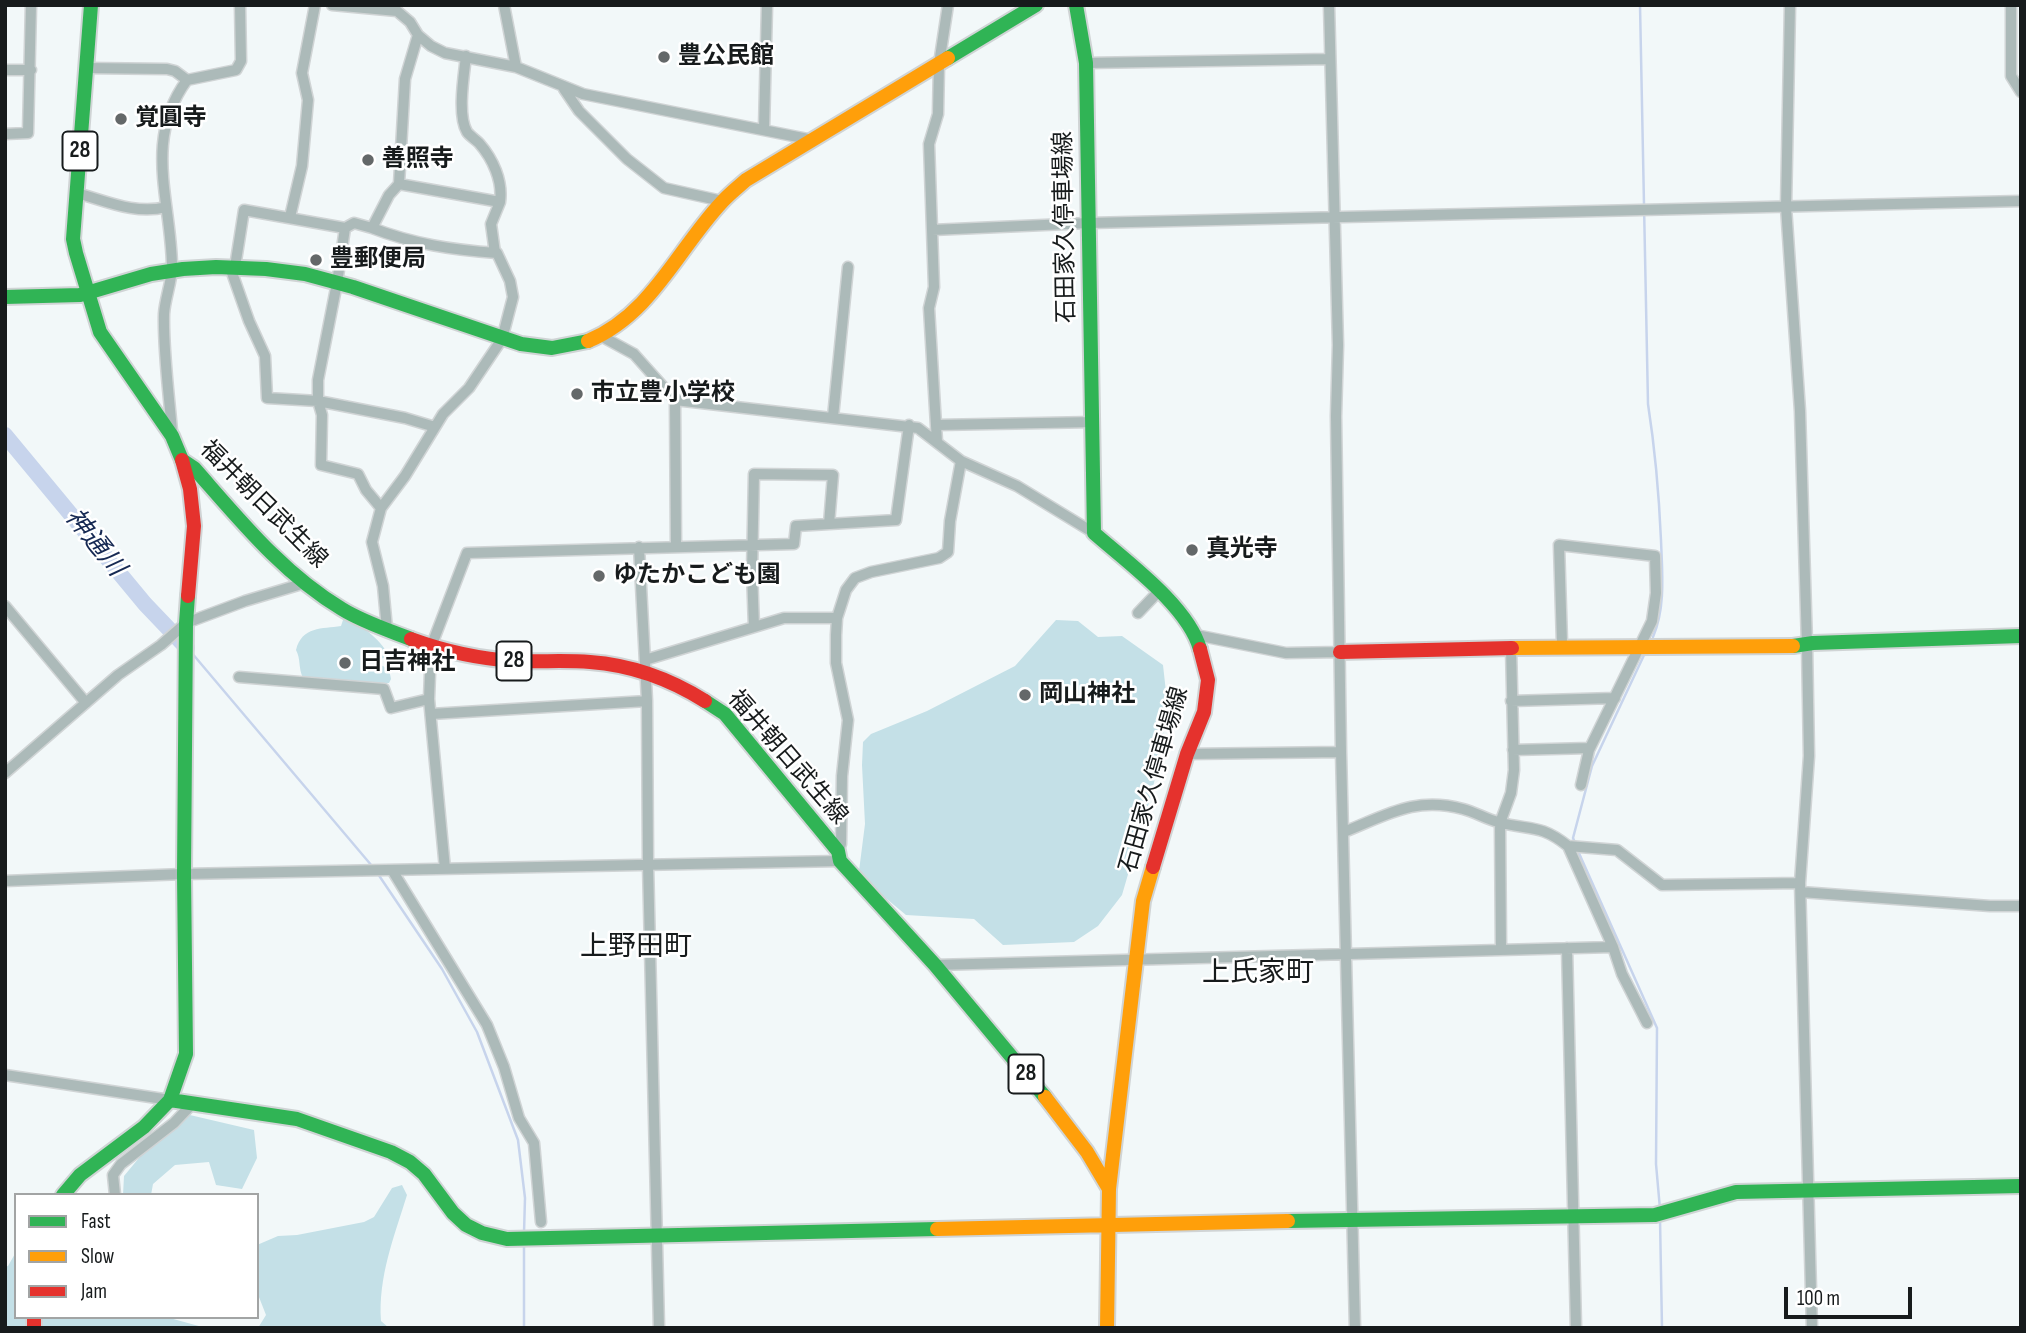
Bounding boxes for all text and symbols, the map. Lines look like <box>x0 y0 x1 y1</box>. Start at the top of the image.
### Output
place label: 豊公民館 <box>678 43 774 71</box>
marker: 豊公民館 <box>656 49 672 65</box>
place label: 覚圓寺 <box>135 105 207 133</box>
marker: 覚圓寺 <box>113 111 129 127</box>
street label: 石田家久停車場線 <box>1050 131 1082 323</box>
road number: 28 <box>62 132 98 170</box>
place label: 善照寺 <box>382 146 454 174</box>
marker: 善照寺 <box>360 152 376 168</box>
place label: 豊郵便局 <box>330 246 426 274</box>
marker: 豊郵便局 <box>308 252 324 268</box>
place label: 市立豊小学校 <box>591 380 735 408</box>
marker: 市立豊小学校 <box>569 386 585 402</box>
street label: 福井朝日武生線 <box>193 435 333 575</box>
water label: 神通川 <box>57 503 131 583</box>
place label: 真光寺 <box>1206 536 1278 564</box>
marker: 真光寺 <box>1184 542 1200 558</box>
place label: ゆたかこども園 <box>613 562 781 590</box>
marker: ゆたかこども園 <box>591 568 607 584</box>
road number: 28 <box>496 642 532 680</box>
place label: 日吉神社 <box>359 649 455 677</box>
marker: 日吉神社 <box>337 655 353 671</box>
place label: 岡山神社 <box>1039 681 1135 709</box>
street label: 石田家久停車場線 <box>1115 684 1195 876</box>
street label: 福井朝日武生線 <box>721 685 853 831</box>
marker: 岡山神社 <box>1017 687 1033 703</box>
district label: 上野田町 <box>580 931 692 965</box>
district label: 上氏家町 <box>1202 957 1314 991</box>
road number: 28 <box>1009 1054 1044 1093</box>
legend <box>14 1193 259 1319</box>
text: Fast <box>81 1209 111 1234</box>
text: Slow <box>81 1244 114 1269</box>
scale bar <box>1788 1274 1916 1318</box>
text: Jam <box>81 1279 107 1304</box>
text: 100 m <box>1797 1286 1840 1311</box>

